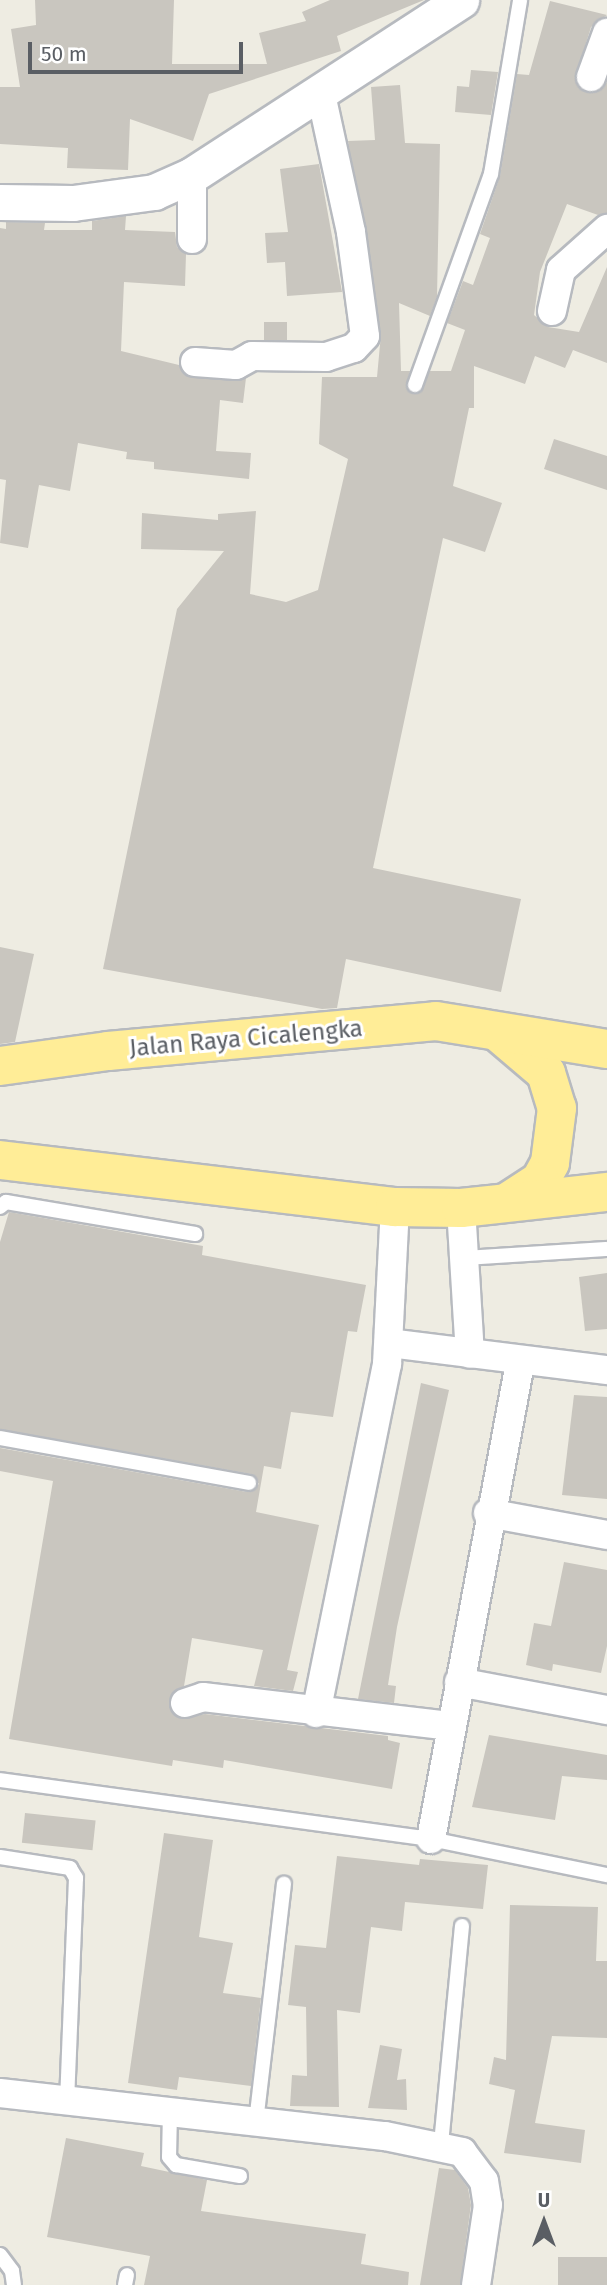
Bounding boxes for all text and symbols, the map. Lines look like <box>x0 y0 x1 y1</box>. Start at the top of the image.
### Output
scale bar <box>32 28 247 72</box>
text: 50 m <box>41 41 87 67</box>
street label: Jalan Raya Cicalengka <box>128 1014 364 1064</box>
north arrow <box>509 2187 579 2257</box>
text: U <box>538 2189 550 2212</box>

